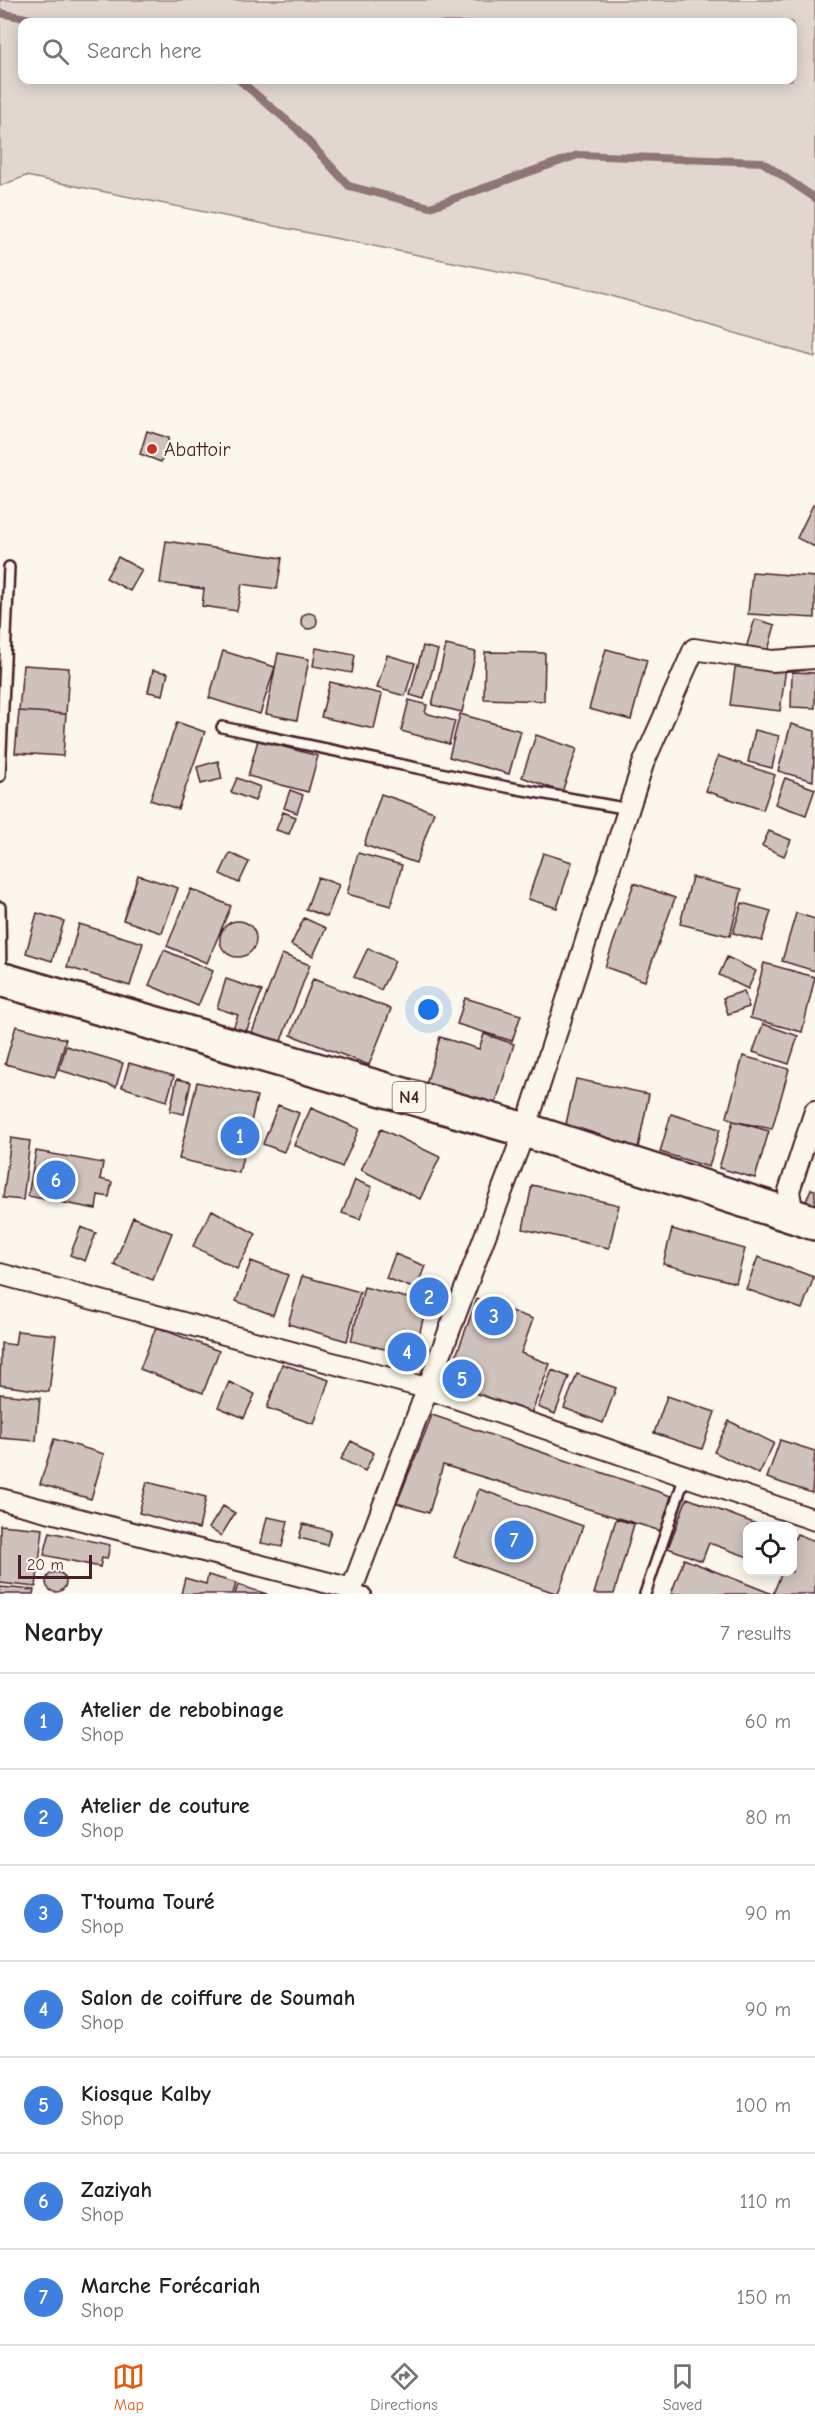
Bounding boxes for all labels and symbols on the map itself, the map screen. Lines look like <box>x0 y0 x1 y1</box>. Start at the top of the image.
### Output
place label: Abattoir <box>164 438 231 461</box>
marker: Abattoir <box>145 442 159 456</box>
your location <box>414 995 443 1024</box>
road number: N4 <box>392 1082 426 1112</box>
pin: 1 <box>220 1114 260 1158</box>
pin: 6 <box>36 1158 76 1202</box>
pin: 2 <box>410 1274 448 1320</box>
pin: 3 <box>474 1294 514 1338</box>
pin: 4 <box>388 1330 426 1374</box>
pin: 5 <box>442 1356 482 1402</box>
pin: 7 <box>494 1518 534 1562</box>
scale bar <box>18 1552 92 1580</box>

